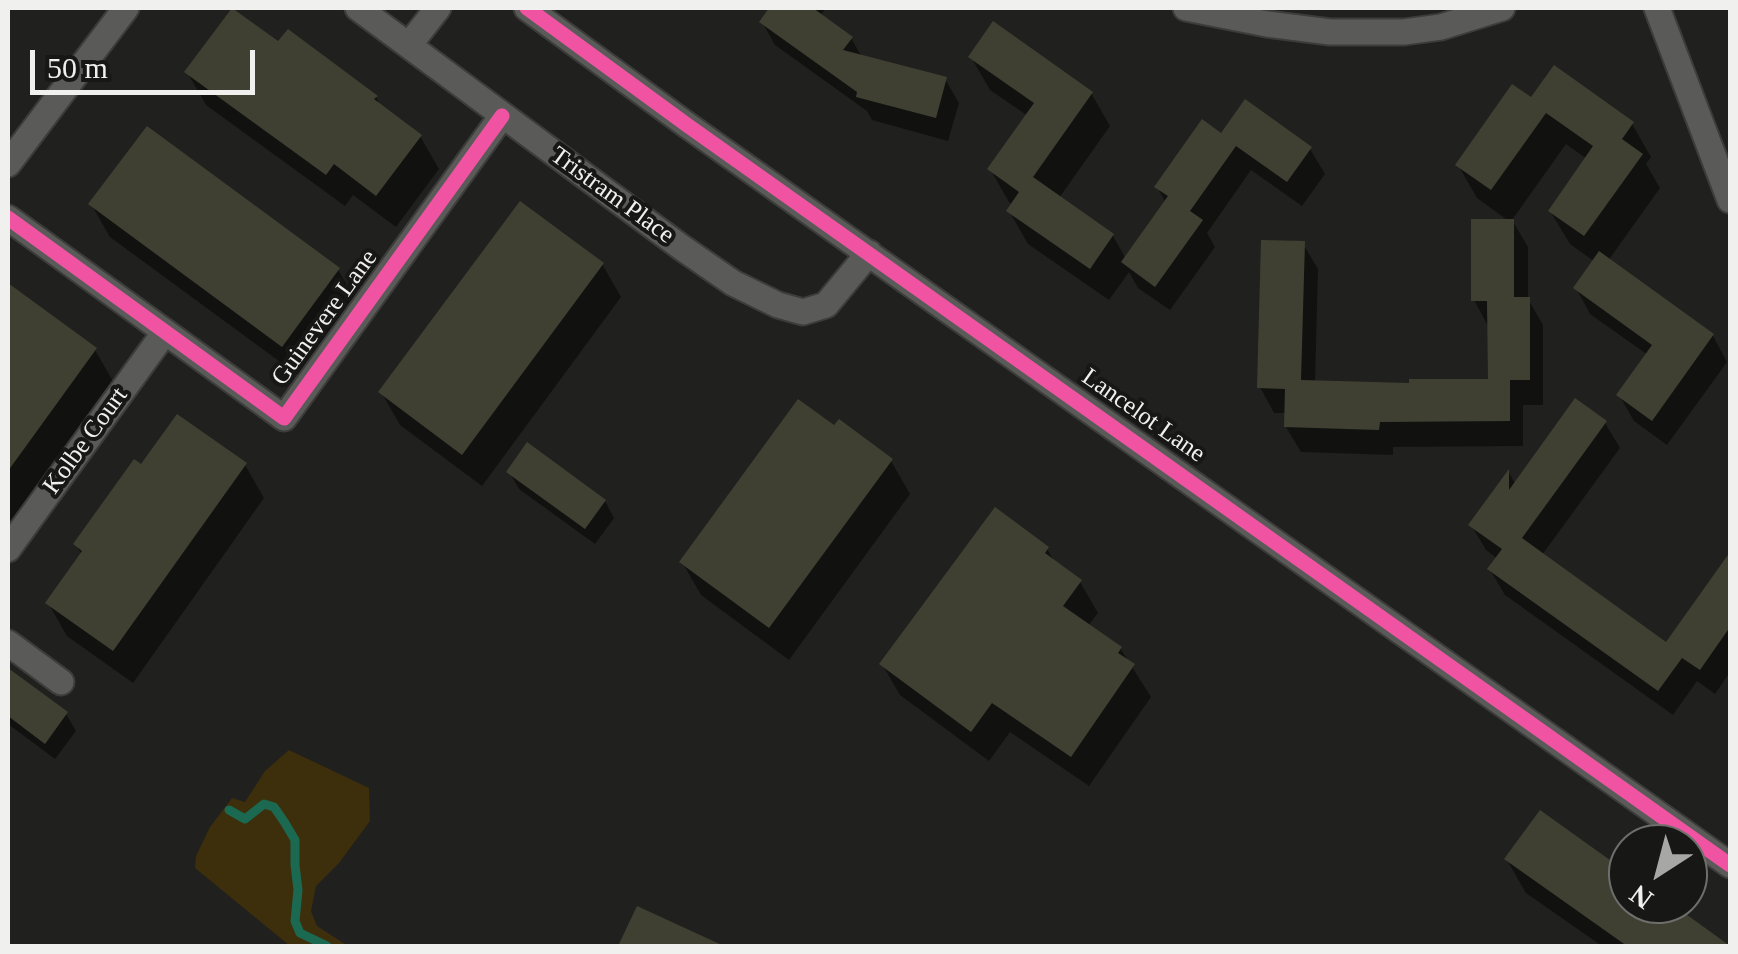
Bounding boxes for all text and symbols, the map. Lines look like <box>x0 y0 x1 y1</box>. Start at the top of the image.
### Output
scale bar <box>35 30 260 92</box>
text: 50 m <box>47 51 108 84</box>
street label: Tristram Place <box>544 141 680 251</box>
street label: Guinevere Lane <box>266 244 384 392</box>
street label: Lancelot Lane <box>1076 363 1210 469</box>
street label: Kolbe Court <box>37 382 135 500</box>
north arrow <box>1608 824 1708 924</box>
text: N <box>1624 879 1659 916</box>

